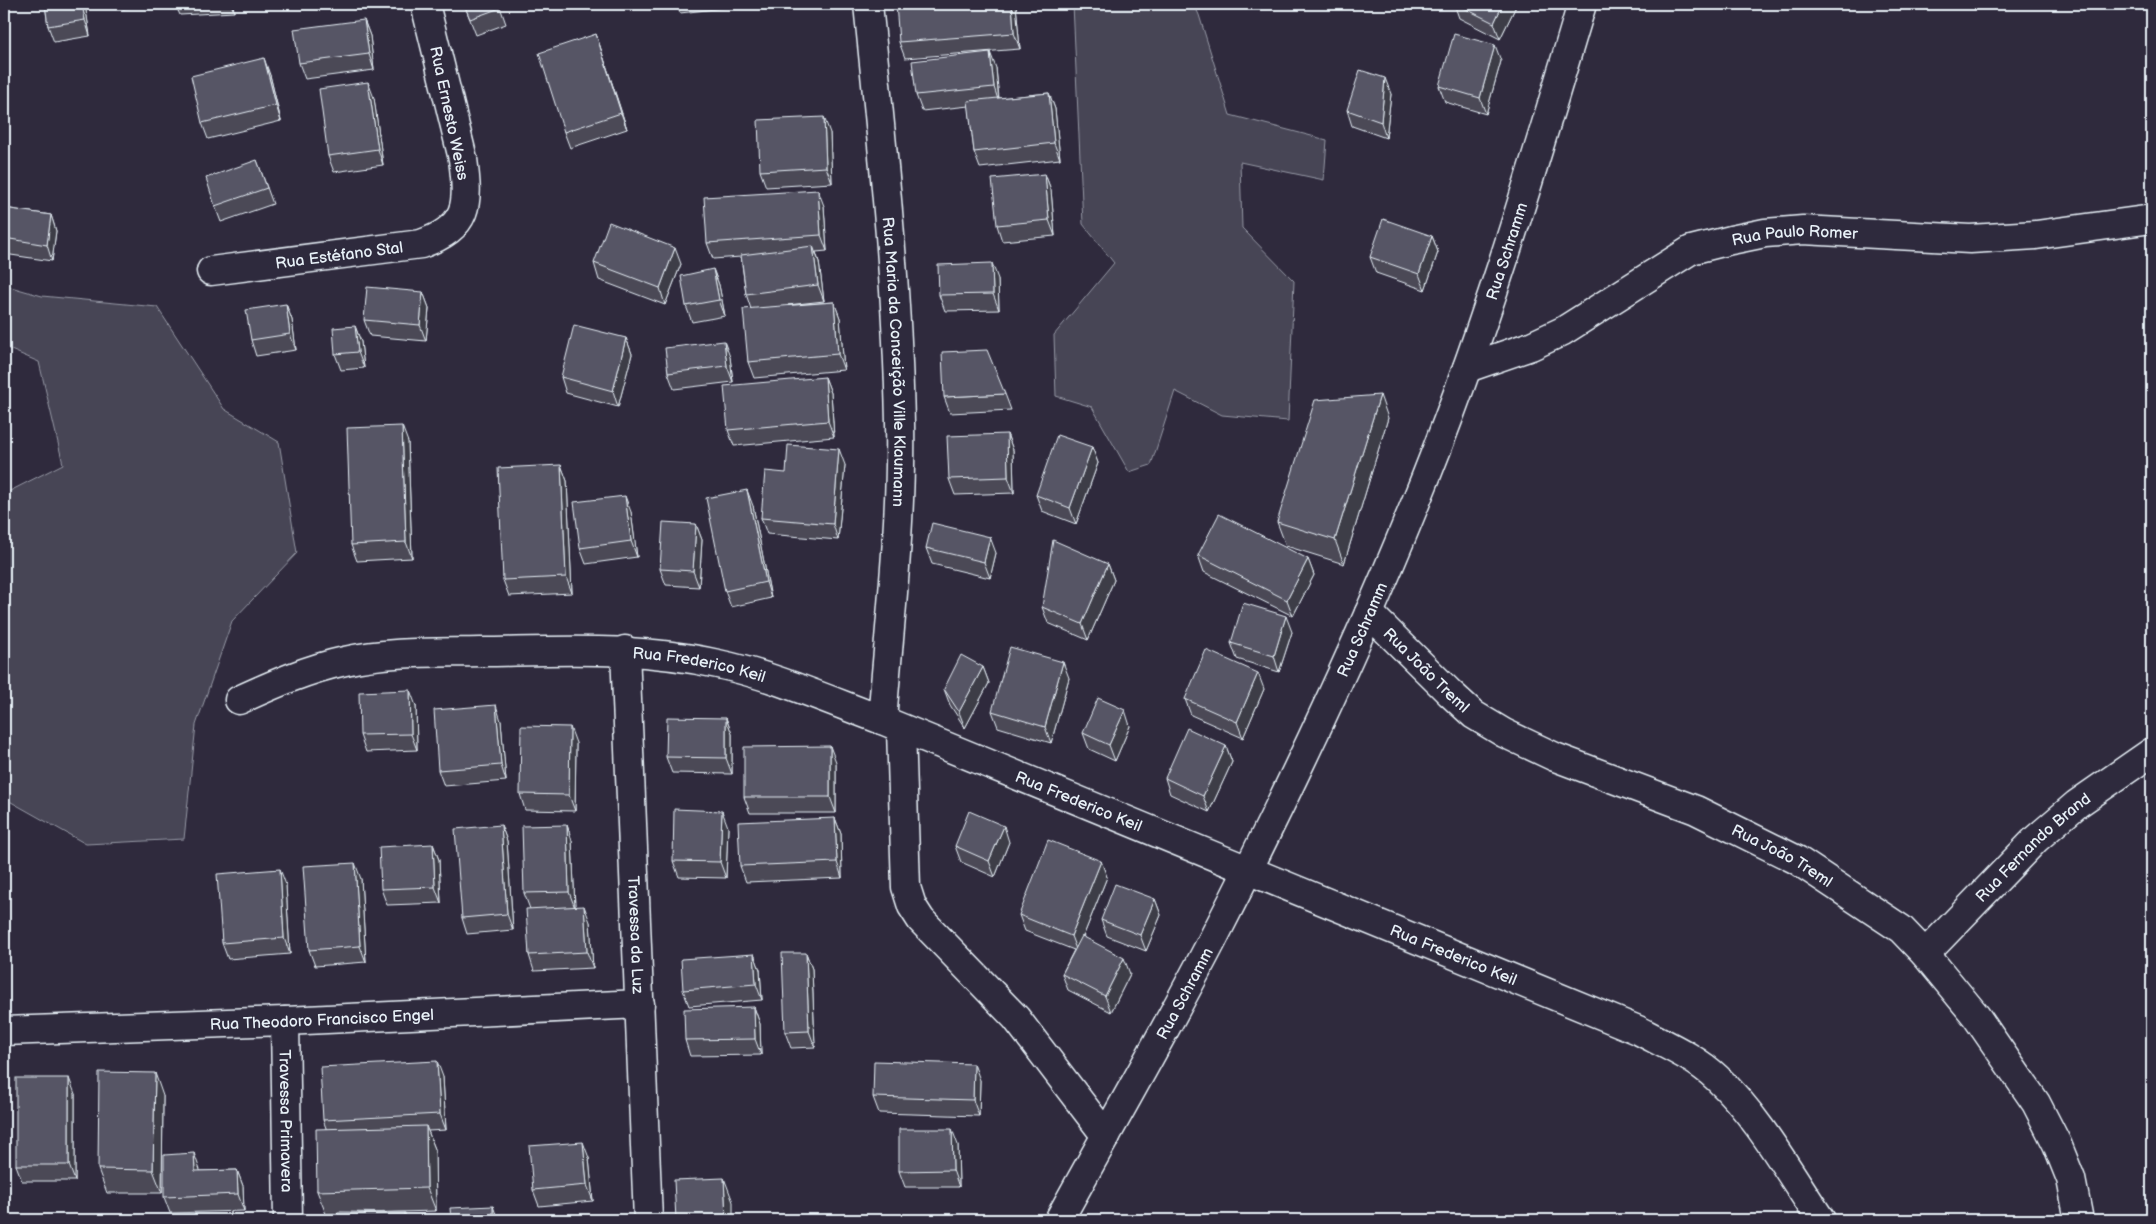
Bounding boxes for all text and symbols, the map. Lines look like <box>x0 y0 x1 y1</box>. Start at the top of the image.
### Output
street label: Rua Ernesto Weiss <box>425 45 472 182</box>
street label: Rua Schramm <box>1483 201 1532 303</box>
street label: Rua Maria da Conceição Ville Klaumann <box>878 216 908 507</box>
street label: Rua Paulo Romer <box>1730 222 1859 251</box>
street label: Rua Estéfano Stal <box>274 238 404 274</box>
street label: Rua Schramm <box>1334 580 1392 680</box>
street label: Rua João Treml <box>1379 625 1473 717</box>
street label: Rua Frederico Keil <box>632 644 768 687</box>
street label: Rua Frederico Keil <box>1012 768 1145 837</box>
street label: Rua Fernando Brand <box>1972 789 2095 907</box>
street label: Rua João Treml <box>1728 821 1836 892</box>
street label: Travessa da Luz <box>623 876 647 994</box>
street label: Rua Frederico Keil <box>1387 921 1519 990</box>
street label: Rua Schramm <box>1153 945 1218 1043</box>
street label: Rua Theodoro Francisco Engel <box>209 1006 434 1035</box>
street label: Travessa Primavera <box>274 1049 296 1193</box>

